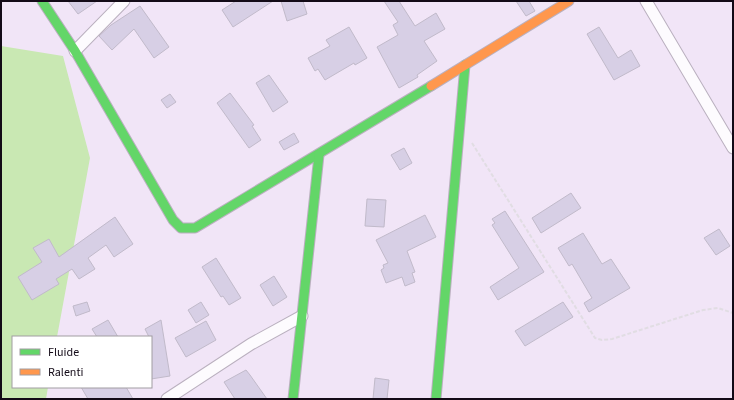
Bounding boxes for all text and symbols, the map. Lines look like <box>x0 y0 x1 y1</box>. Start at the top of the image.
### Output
legend <box>12 336 152 388</box>
text: Fluide <box>48 344 79 361</box>
text: Ralenti <box>48 364 83 381</box>

